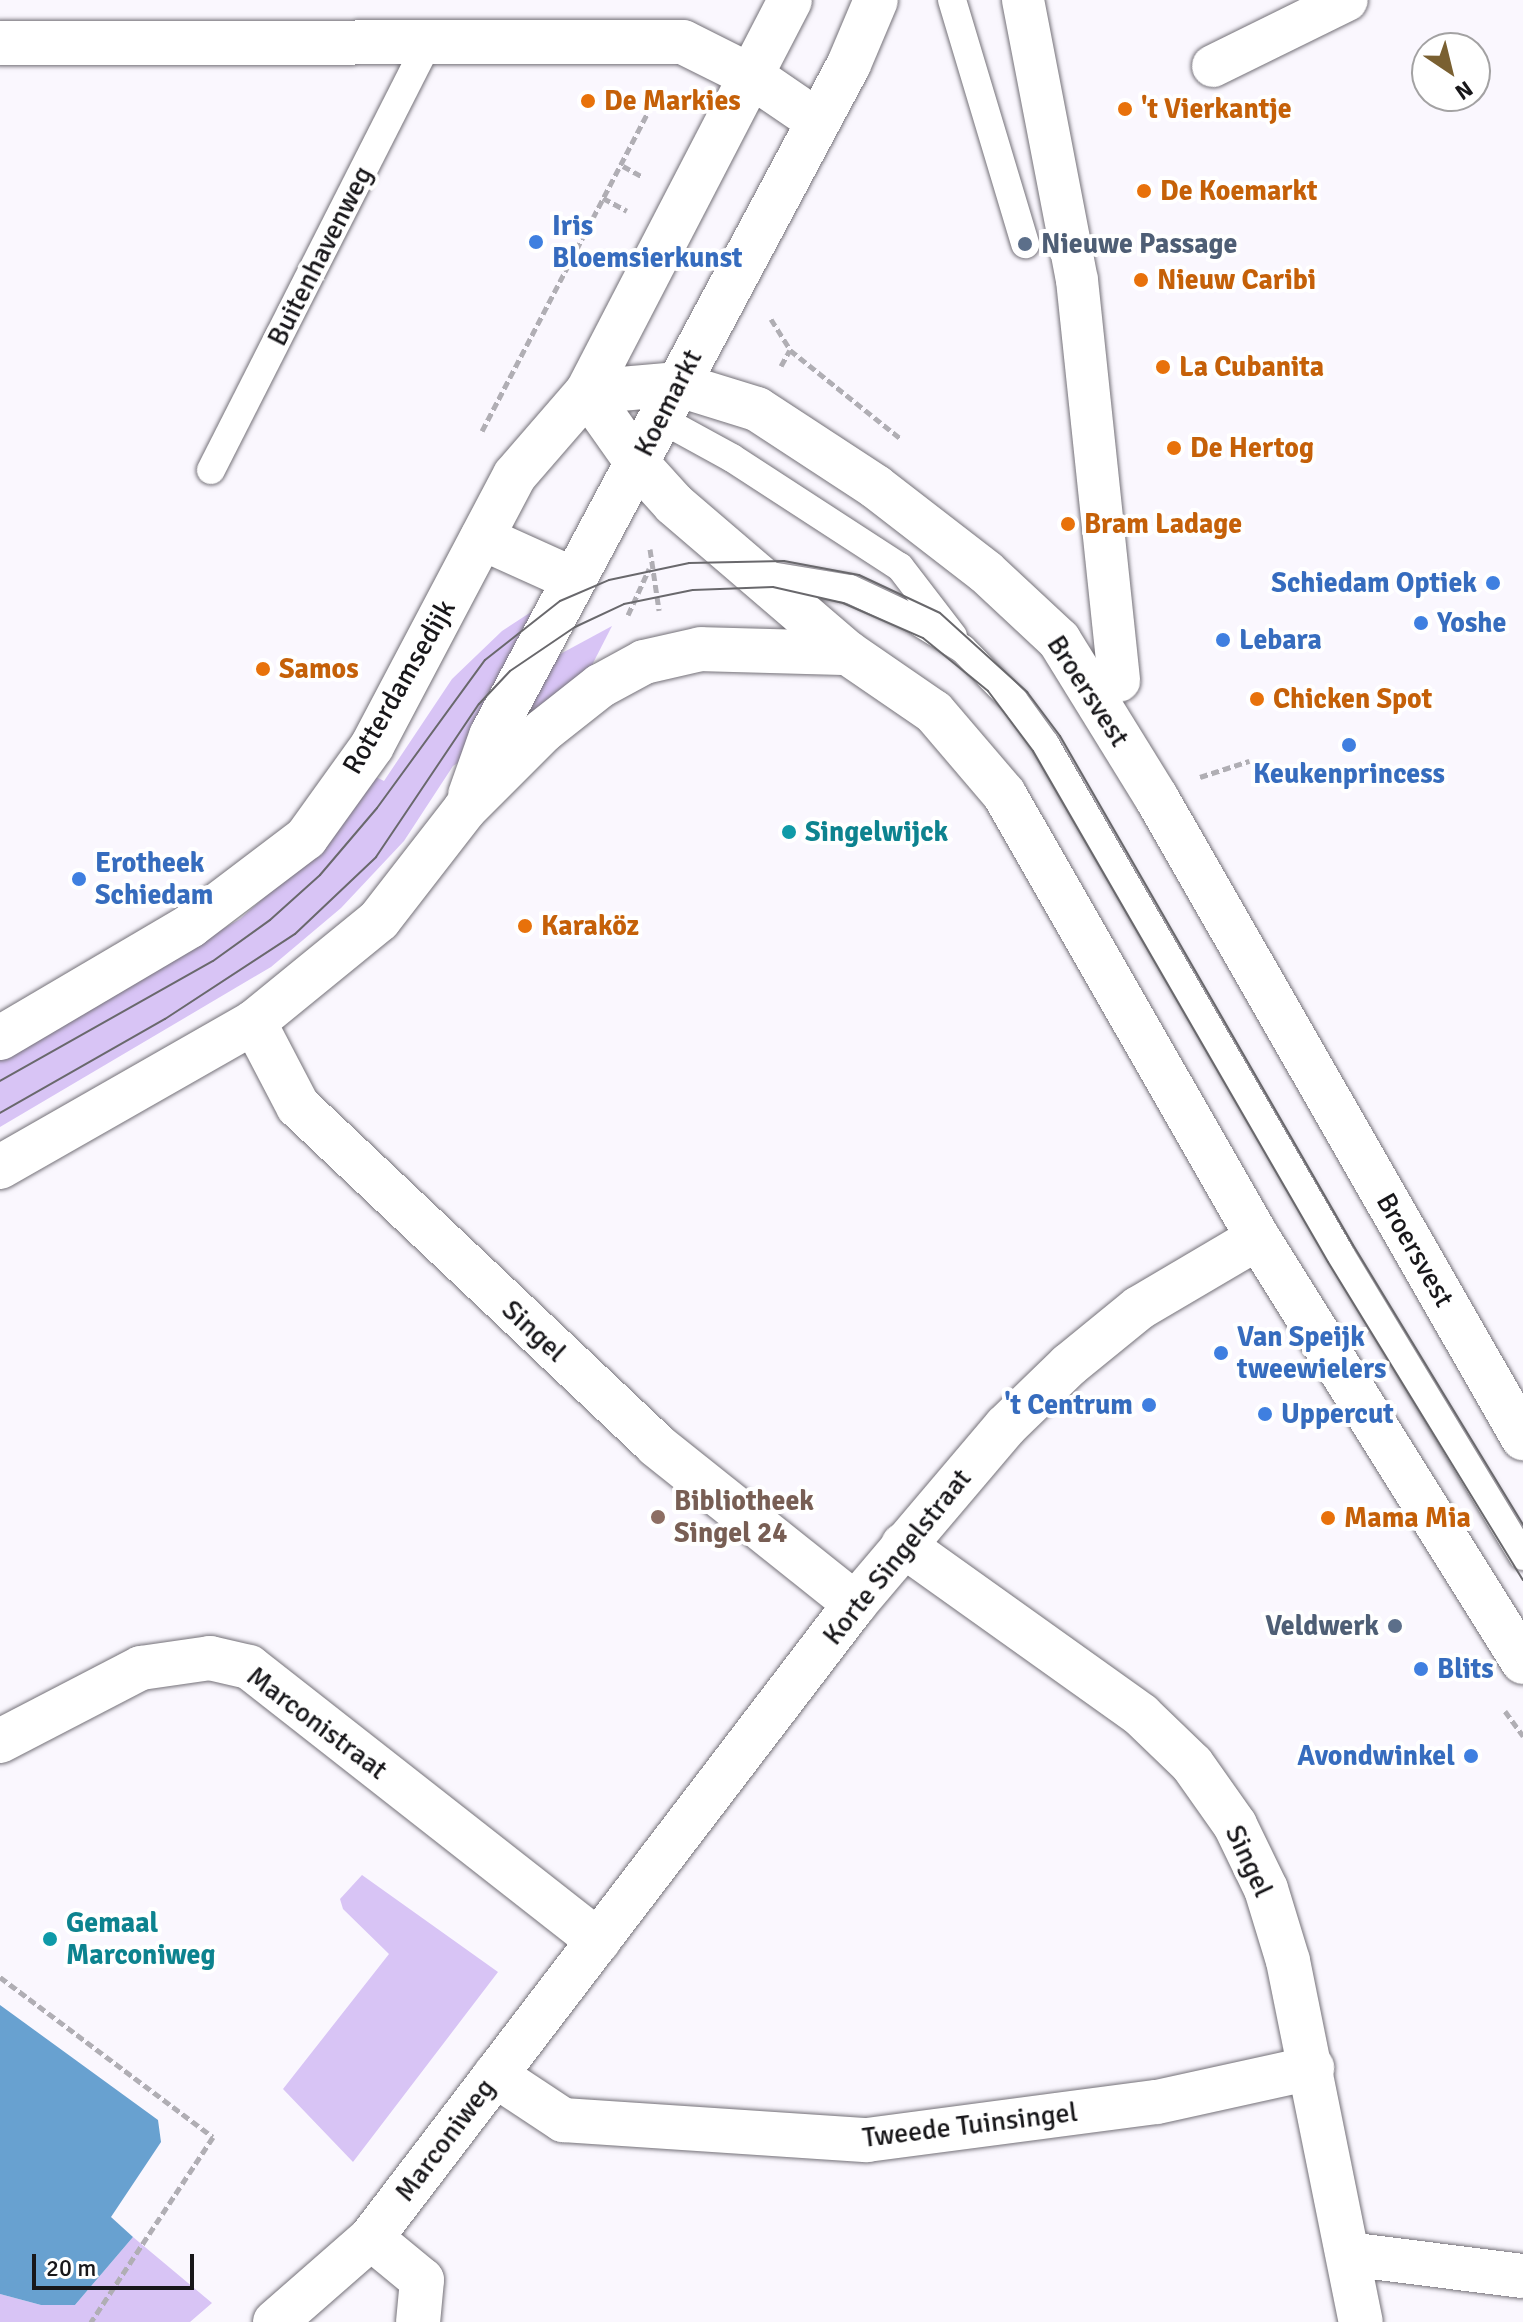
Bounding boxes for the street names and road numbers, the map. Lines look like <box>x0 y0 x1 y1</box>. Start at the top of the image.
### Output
street label: Buitenhavenweg <box>260 160 380 352</box>
street label: Koemarkt <box>627 344 709 462</box>
street label: Rotterdamsedijk <box>335 594 463 780</box>
street label: Broersvest <box>1040 629 1136 753</box>
street label: Broersvest <box>1369 1187 1461 1313</box>
street label: Singel <box>495 1293 573 1369</box>
street label: Korte Singelstraat <box>816 1462 978 1652</box>
street label: Marconistraat <box>240 1659 394 1787</box>
street label: Singel <box>1218 1820 1280 1902</box>
street label: Marconiweg <box>388 2072 502 2208</box>
street label: Tweede Tuinsingel <box>861 2095 1079 2155</box>

